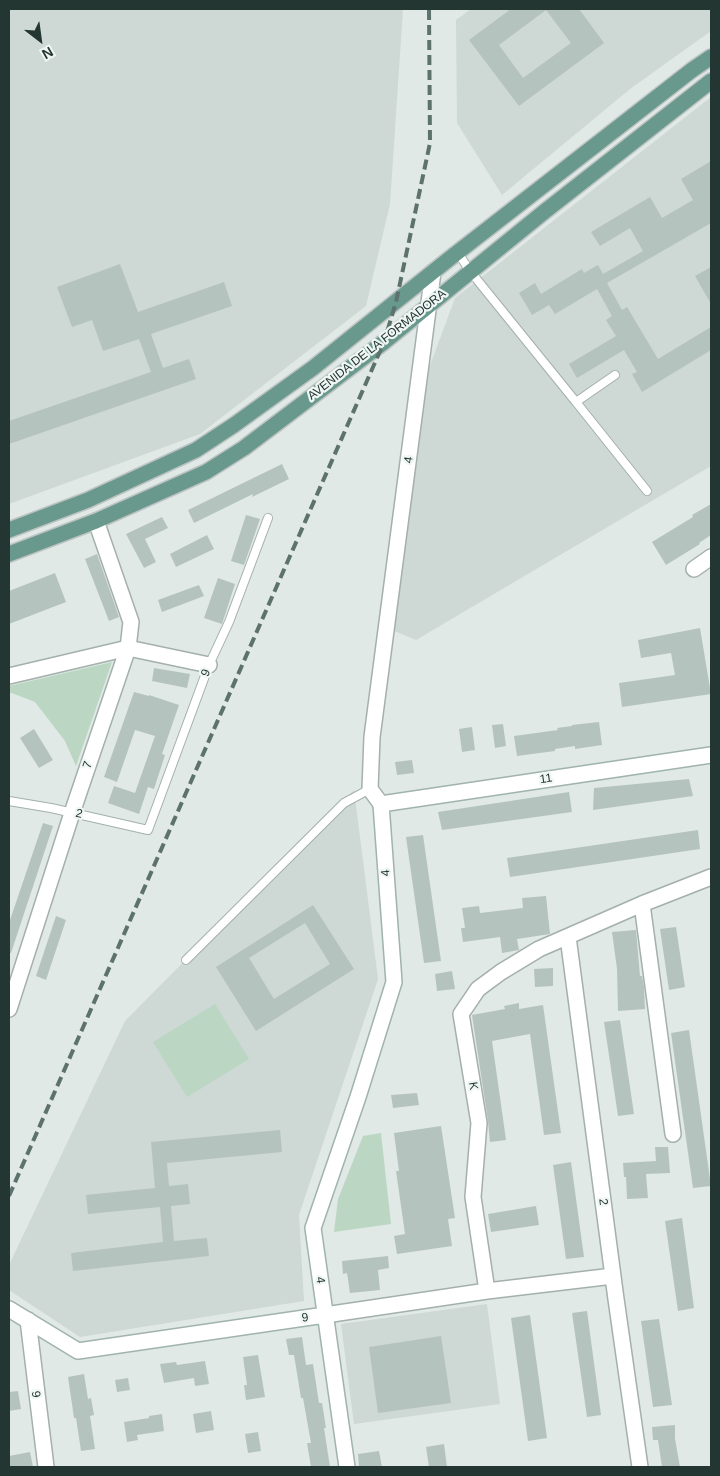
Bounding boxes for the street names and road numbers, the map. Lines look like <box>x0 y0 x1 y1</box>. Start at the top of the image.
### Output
street label: AVENIDA DE LA FORMADORA <box>305 287 449 403</box>
street label: 4 <box>401 456 417 464</box>
street label: 9 <box>198 667 214 679</box>
street label: 7 <box>80 760 96 770</box>
street label: 11 <box>539 771 553 787</box>
street label: 2 <box>74 806 84 822</box>
street label: 4 <box>379 869 393 877</box>
street label: K <box>465 1081 481 1091</box>
street label: 2 <box>595 1198 611 1206</box>
street label: 4 <box>312 1276 328 1284</box>
street label: 9 <box>301 1310 309 1326</box>
street label: 6 <box>29 1390 45 1398</box>

